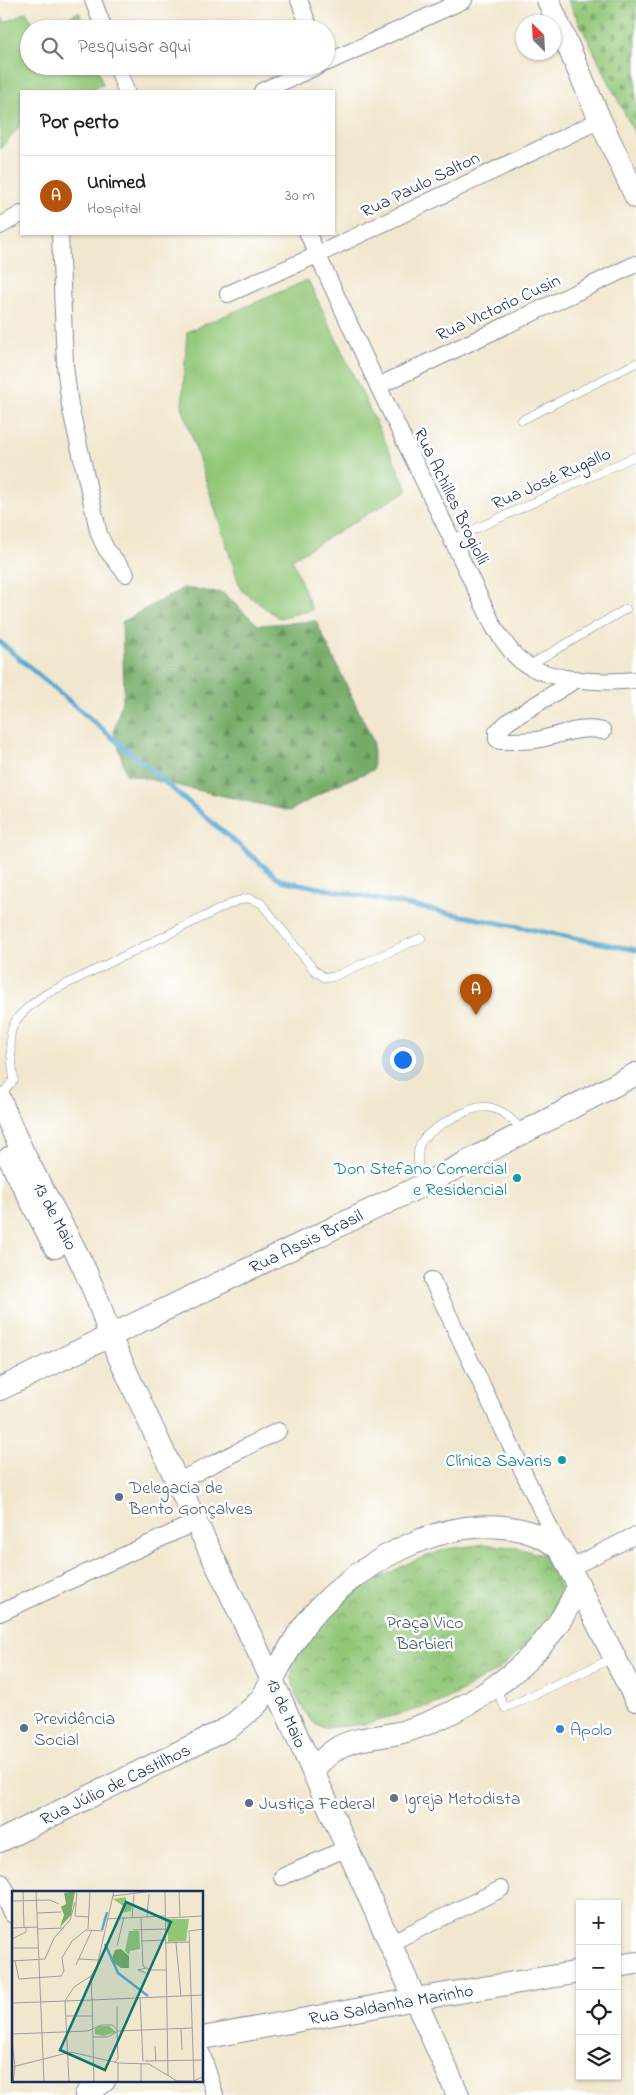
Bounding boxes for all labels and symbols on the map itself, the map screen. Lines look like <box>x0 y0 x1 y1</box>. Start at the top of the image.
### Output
north arrow <box>516 15 561 60</box>
street label: Rua Paulo Salton <box>357 146 485 226</box>
street label: Rua VIctorio Cusin <box>432 269 565 349</box>
street label: Rua Achilles Brogiolli <box>405 424 495 570</box>
street label: Rua José Rugallo <box>488 442 616 519</box>
pin: A <box>460 974 492 1015</box>
your location <box>390 1047 416 1073</box>
place label: Don Stefano Comercial e Residencial <box>333 1157 507 1204</box>
marker: Don Stefano Comercial e Residencial <box>511 1172 523 1184</box>
street label: 13 de Maio <box>25 1178 83 1256</box>
street label: Rua Assis Brasil <box>246 1204 368 1282</box>
place label: Clínica Savaris <box>446 1449 552 1475</box>
marker: Clínica Savaris <box>556 1454 568 1466</box>
place label: Delegacia de Bento Gonçalves <box>128 1476 253 1523</box>
marker: Delegacia de Bento Gonçalves <box>113 1491 125 1503</box>
park label: Praça Vico Barbieri <box>387 1611 463 1658</box>
street label: 13 de Maio <box>258 1675 312 1753</box>
place label: Previdência Social <box>34 1707 115 1754</box>
place label: Apolo <box>570 1718 612 1744</box>
marker: Previdência Social <box>18 1722 30 1734</box>
marker: Apolo <box>554 1723 566 1735</box>
street label: Rua Júlio de Castilhos <box>36 1738 195 1834</box>
place label: Igreja Metodista <box>404 1787 520 1814</box>
place label: Justiça Federal <box>259 1792 375 1818</box>
marker: Igreja Metodista <box>388 1792 400 1804</box>
marker: Justiça Federal <box>243 1797 255 1809</box>
inset map <box>12 1891 204 2082</box>
street label: Rua Saldanha Marinho <box>307 1979 476 2033</box>

